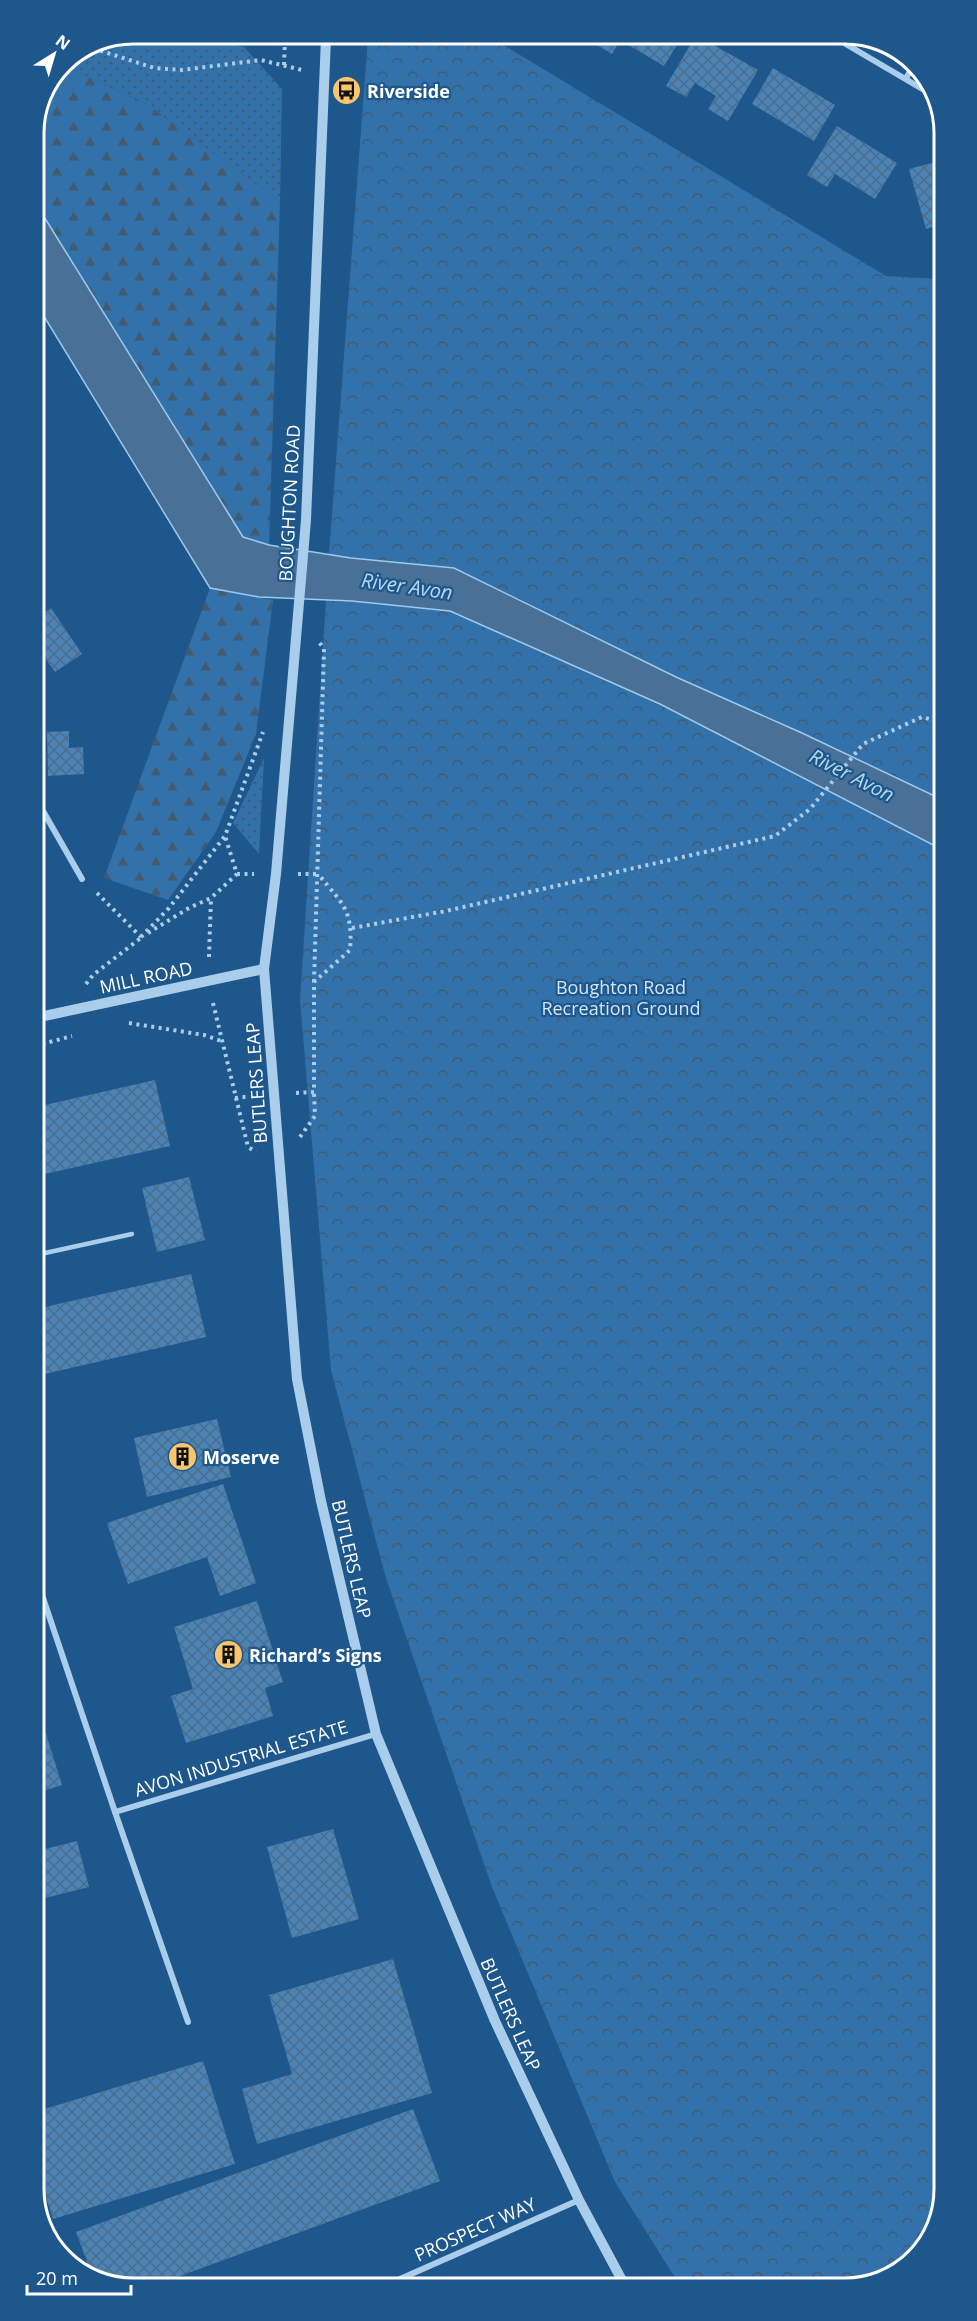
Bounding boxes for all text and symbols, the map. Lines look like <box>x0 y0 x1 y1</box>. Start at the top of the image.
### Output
north arrow <box>24 24 84 84</box>
text: N <box>51 29 75 55</box>
bus stop icon: Riverside <box>330 75 362 107</box>
place label: Riverside <box>367 79 450 103</box>
street label: BOUGHTON ROAD <box>273 424 305 582</box>
water label: River Avon <box>360 566 454 606</box>
water label: River Avon <box>805 742 899 808</box>
street label: MILL ROAD <box>97 955 195 999</box>
park label: Boughton Road Recreation Ground <box>541 975 701 1020</box>
street label: BUTLERS LEAP <box>240 1022 272 1144</box>
building icon: Moserve <box>166 1441 198 1473</box>
place label: Moserve <box>203 1445 280 1469</box>
street label: BUTLERS LEAP <box>327 1497 377 1621</box>
building icon: Richard’s Signs <box>212 1639 244 1671</box>
place label: Richard’s Signs <box>249 1643 382 1667</box>
street label: AVON INDUSTRIAL ESTATE <box>132 1714 350 1802</box>
street label: BUTLERS LEAP <box>475 1954 547 2074</box>
street label: PROSPECT WAY <box>410 2191 540 2267</box>
scale bar <box>27 2258 130 2296</box>
text: 20 m <box>36 2266 78 2290</box>

